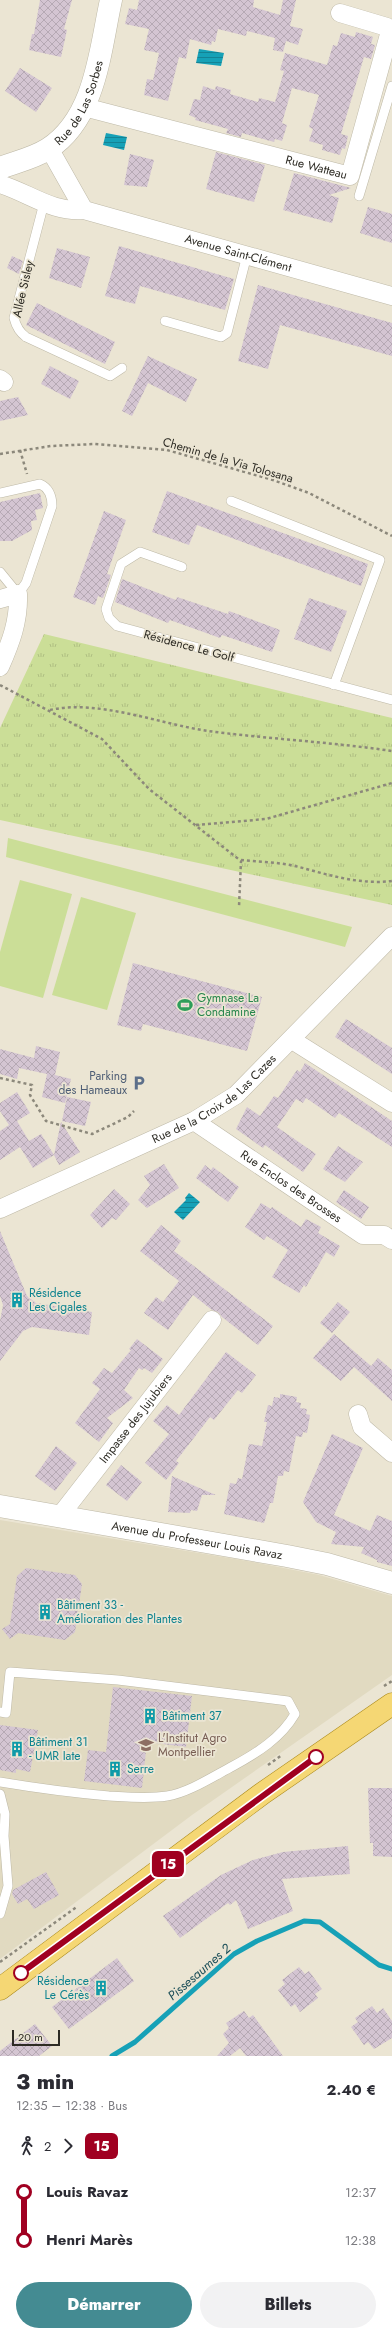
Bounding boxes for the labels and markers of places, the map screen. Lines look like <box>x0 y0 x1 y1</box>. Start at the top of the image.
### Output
place label: Gymnase La Condamine <box>197 989 259 1021</box>
sports icon: Gymnase La Condamine <box>176 996 194 1014</box>
place label: Parking des Hameaux <box>59 1067 128 1099</box>
parking icon: Parking des Hameaux <box>130 1074 148 1092</box>
place label: Résidence Les Cigales <box>29 1284 87 1316</box>
building icon: Résidence Les Cigales <box>8 1291 26 1309</box>
place label: Bâtiment 33 - Amélioration des Plantes <box>57 1596 182 1628</box>
building icon: Bâtiment 33 - Amélioration des Plantes <box>36 1603 54 1621</box>
building icon: Bâtiment 37 <box>141 1707 159 1725</box>
place label: Bâtiment 37 <box>162 1707 222 1725</box>
place label: L'Institut Agro Montpellier <box>158 1729 227 1761</box>
place label: Bâtiment 31 - UMR Iate <box>29 1733 88 1765</box>
school or university icon: L'Institut Agro Montpellier <box>137 1736 155 1754</box>
building icon: Bâtiment 31 - UMR Iate <box>8 1740 26 1758</box>
unlabelled marker <box>308 1749 324 1765</box>
building icon: Serre <box>106 1760 124 1778</box>
place label: Serre <box>127 1760 154 1778</box>
unlabelled marker <box>13 1965 29 1981</box>
place label: Résidence Le Cérès <box>37 1972 89 2004</box>
building icon: Résidence Le Cérès <box>92 1979 110 1997</box>

